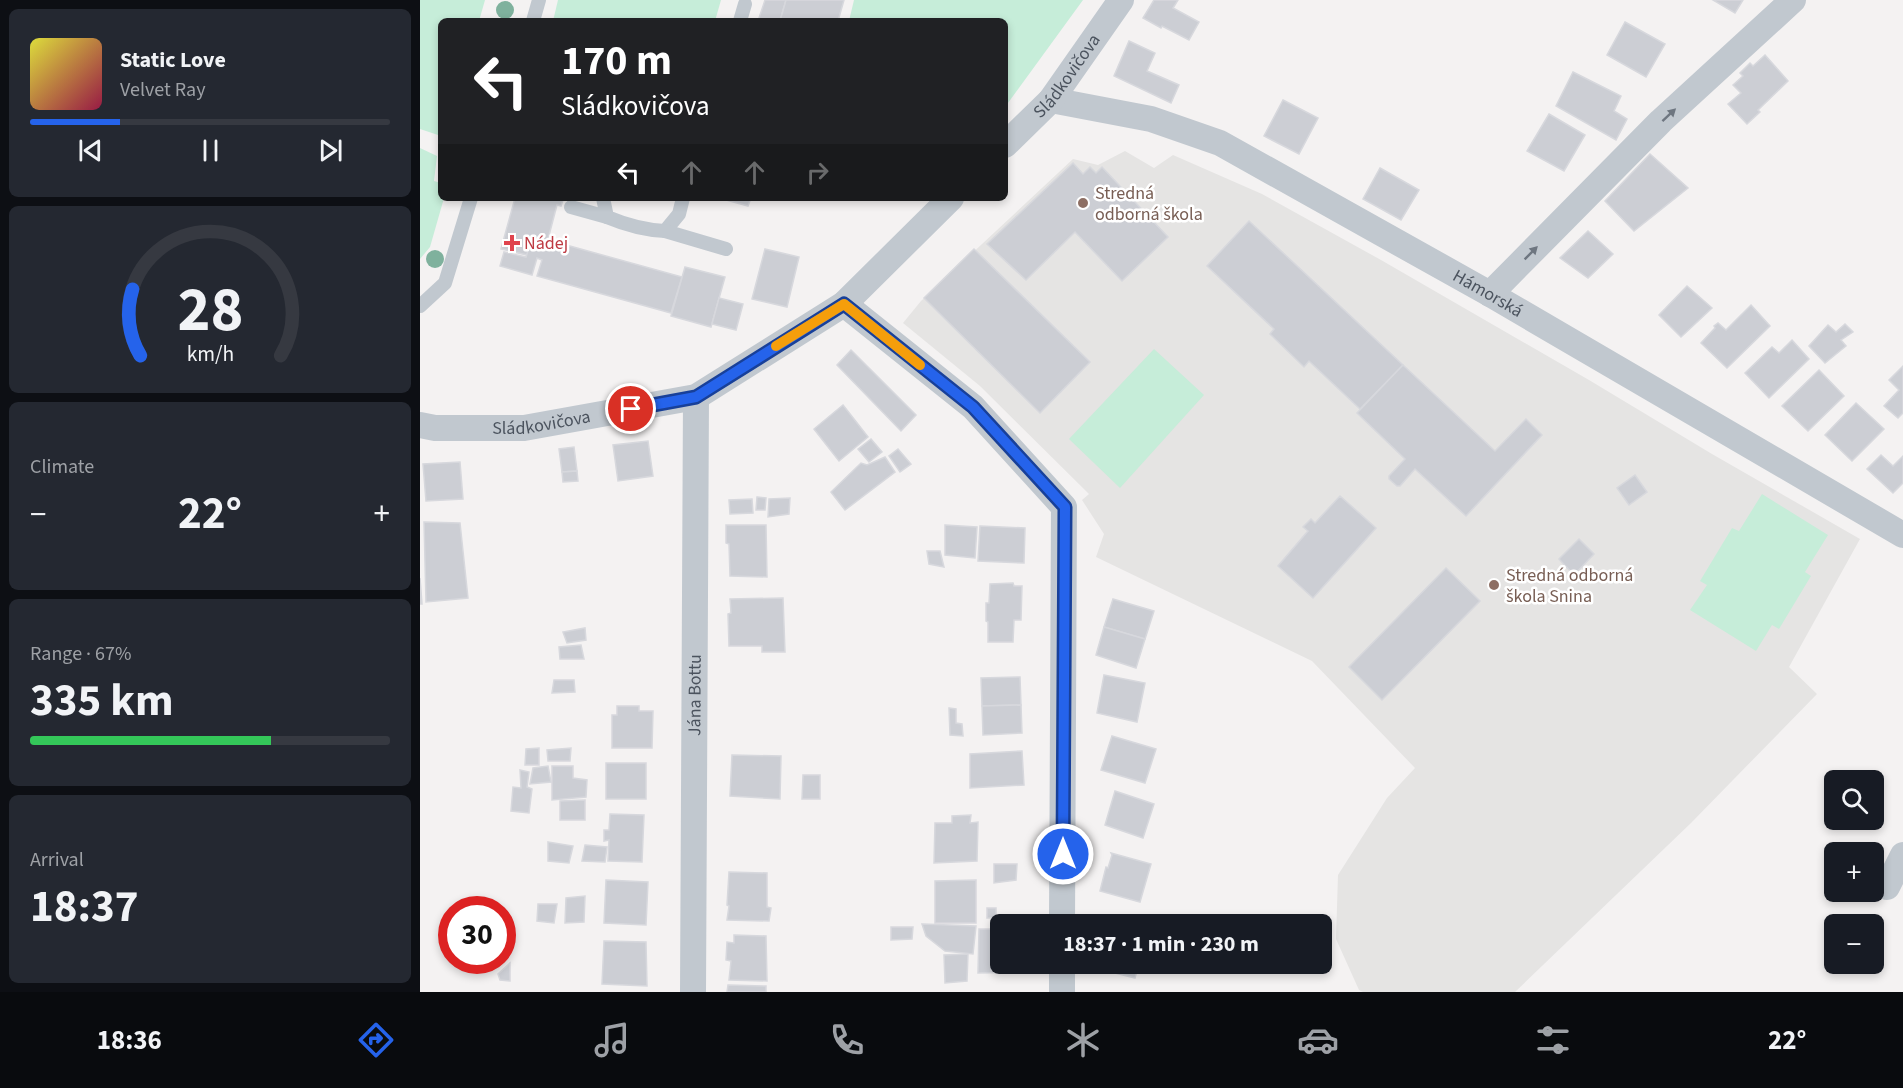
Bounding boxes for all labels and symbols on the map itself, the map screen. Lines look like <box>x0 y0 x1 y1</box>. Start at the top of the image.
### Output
street label: Sládkovičova <box>1027 29 1106 124</box>
one-way arrow <box>1661 108 1676 122</box>
place label: Stredná odborná škola <box>1095 181 1203 227</box>
marker: Stredná odborná škola <box>1076 196 1090 210</box>
place label: Nádej <box>524 231 568 256</box>
marker: Nádej <box>505 236 519 250</box>
one-way arrow <box>1523 246 1537 260</box>
street label: Hámorská <box>1448 263 1528 323</box>
pin <box>605 383 656 434</box>
street label: Sládkovičova <box>492 404 592 441</box>
place label: Stredná odborná škola Snina <box>1506 563 1633 609</box>
marker: Stredná odborná škola Snina <box>1487 578 1501 592</box>
street label: Jána Bottu <box>682 654 707 736</box>
position arrow <box>1031 822 1095 886</box>
speed limit sign: 30 <box>438 896 516 974</box>

